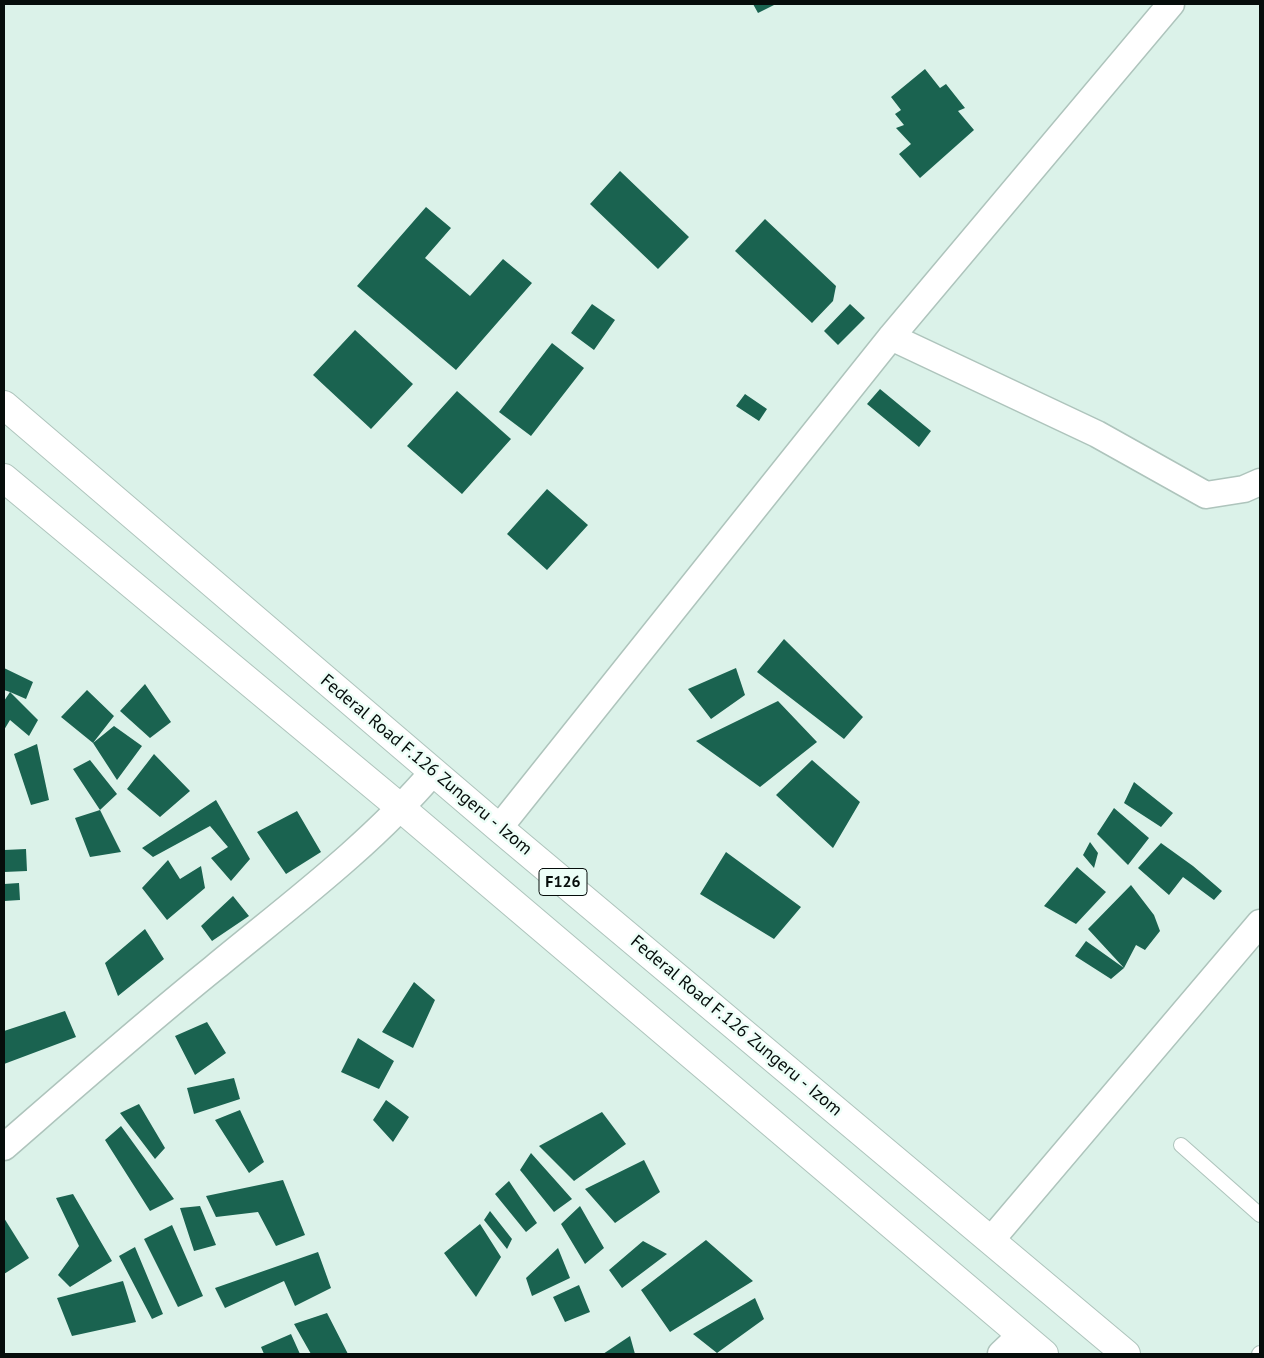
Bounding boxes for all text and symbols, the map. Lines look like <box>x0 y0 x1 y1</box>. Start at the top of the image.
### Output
street label: Federal Road F.126 Zungeru - Izom <box>316 670 536 860</box>
road number: F126 <box>539 869 587 896</box>
street label: Federal Road F.126 Zungeru - Izom <box>626 931 846 1121</box>

